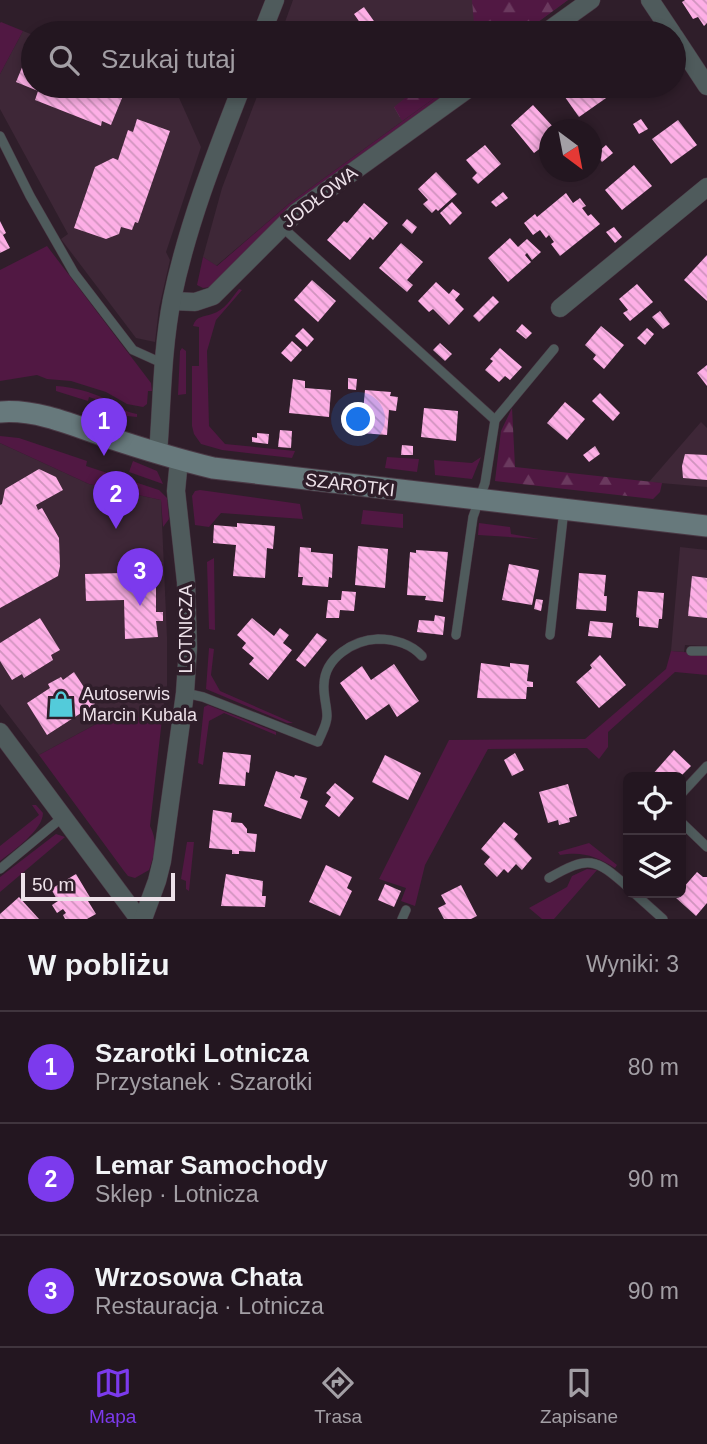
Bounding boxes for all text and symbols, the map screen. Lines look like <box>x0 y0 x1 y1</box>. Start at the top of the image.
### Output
search box <box>21 21 686 98</box>
icon: search <box>45 41 83 79</box>
text: Szukaj tutaj <box>101 44 235 74</box>
north arrow <box>539 119 602 182</box>
street label: JODŁOWA <box>279 162 361 232</box>
pin: 1 <box>81 398 127 456</box>
your location <box>341 402 375 436</box>
street label: SZAROTKI <box>304 470 396 500</box>
pin: 2 <box>93 471 139 529</box>
pin: 3 <box>117 548 163 606</box>
street label: LOTNICZA <box>176 584 196 674</box>
place label: Autoserwis Marcin Kubala <box>82 684 198 725</box>
shop icon: Autoserwis Marcin Kubala <box>46 689 76 719</box>
map controls <box>623 772 686 898</box>
button: locate <box>623 772 686 835</box>
button: layers <box>623 835 686 898</box>
scale bar <box>21 870 175 902</box>
text: 50 m <box>32 874 74 895</box>
text: W pobliżu <box>28 948 170 981</box>
text: Wyniki: 3 <box>586 951 679 977</box>
text: Szarotki Lotnicza <box>95 1038 309 1068</box>
text: 1 <box>45 1054 57 1080</box>
text: 80 m <box>628 1054 679 1080</box>
text: Przystanek · Szarotki <box>95 1069 312 1095</box>
text: Lemar Samochody <box>95 1150 328 1180</box>
text: 2 <box>45 1166 57 1192</box>
text: 90 m <box>628 1166 679 1192</box>
text: Sklep · Lotnicza <box>95 1181 259 1207</box>
text: Wrzosowa Chata <box>95 1262 303 1292</box>
text: 3 <box>45 1278 57 1304</box>
text: 90 m <box>628 1278 679 1304</box>
text: Restauracja · Lotnicza <box>95 1293 324 1319</box>
tab: Mapa <box>89 1364 136 1428</box>
tab: Trasa <box>314 1364 362 1428</box>
tab: Zapisane <box>540 1364 618 1428</box>

